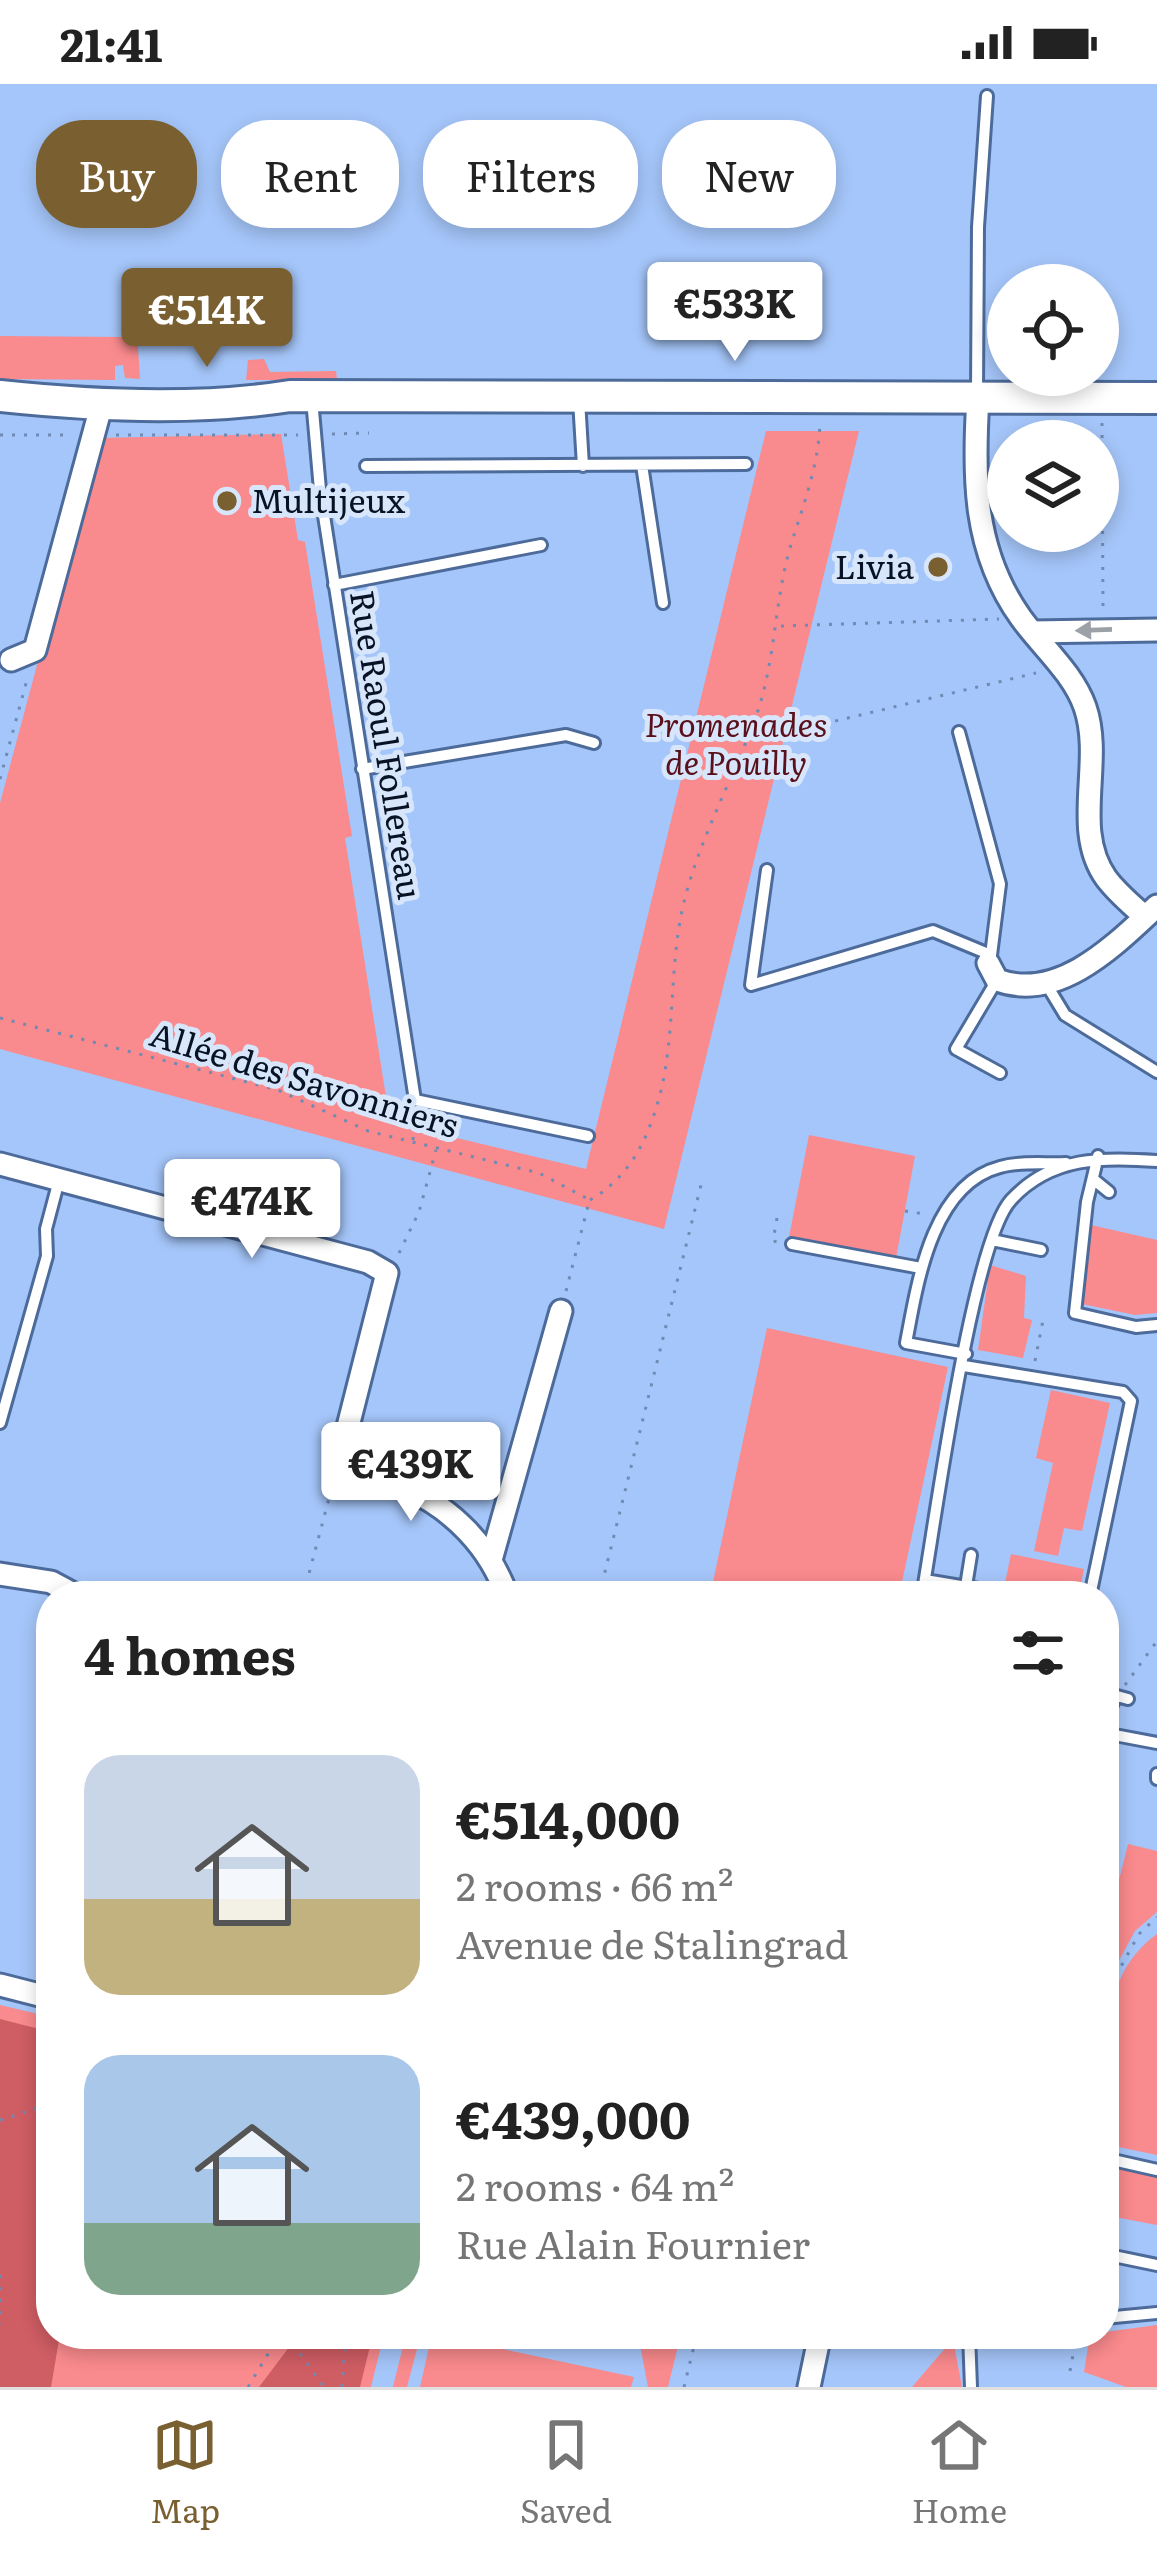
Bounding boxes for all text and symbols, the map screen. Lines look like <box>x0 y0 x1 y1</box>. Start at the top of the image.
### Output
text: 21:41 <box>60 9 163 76</box>
chip: Buy <box>36 120 197 228</box>
chip: Rent <box>221 120 399 228</box>
chip: Filters <box>423 120 638 228</box>
chip: New <box>662 120 836 228</box>
pin: €533K <box>651 262 819 364</box>
map controls <box>987 264 1119 552</box>
button: locate <box>987 264 1119 396</box>
pin: €514K <box>123 268 291 370</box>
text: €533K <box>674 272 796 330</box>
text: €514K <box>148 278 266 336</box>
button: layers <box>987 420 1119 552</box>
place label: Multijeux <box>251 474 405 523</box>
marker: Multijeux <box>214 488 240 514</box>
place label: Livia <box>835 540 914 589</box>
marker: Livia <box>925 554 951 580</box>
street label: Rue Raoul Follereau <box>340 586 437 903</box>
one-way arrow <box>1075 621 1113 640</box>
park label: Promenades de Pouilly <box>645 698 827 785</box>
street label: Allée des Savonniers <box>144 1007 465 1148</box>
pin: €474K <box>168 1159 336 1261</box>
text: €474K <box>191 1169 313 1227</box>
pin: €439K <box>327 1422 495 1524</box>
text: €439K <box>348 1432 474 1490</box>
text: 4 homes <box>84 1615 296 1691</box>
icon: filters <box>1005 1620 1071 1686</box>
text: €514,000 <box>456 1779 680 1855</box>
icon: home <box>180 1803 324 1947</box>
text: 2 rooms · 66 m² <box>456 1855 734 1913</box>
text: Avenue de Stalingrad <box>456 1913 848 1971</box>
text: €439,000 <box>456 2079 690 2155</box>
icon: home <box>180 2103 324 2247</box>
text: 2 rooms · 64 m² <box>456 2155 734 2213</box>
text: Rue Alain Fournier <box>456 2213 810 2271</box>
tab: Map <box>150 2412 220 2533</box>
tab: Saved <box>520 2412 612 2533</box>
tab: Home <box>912 2412 1007 2533</box>

